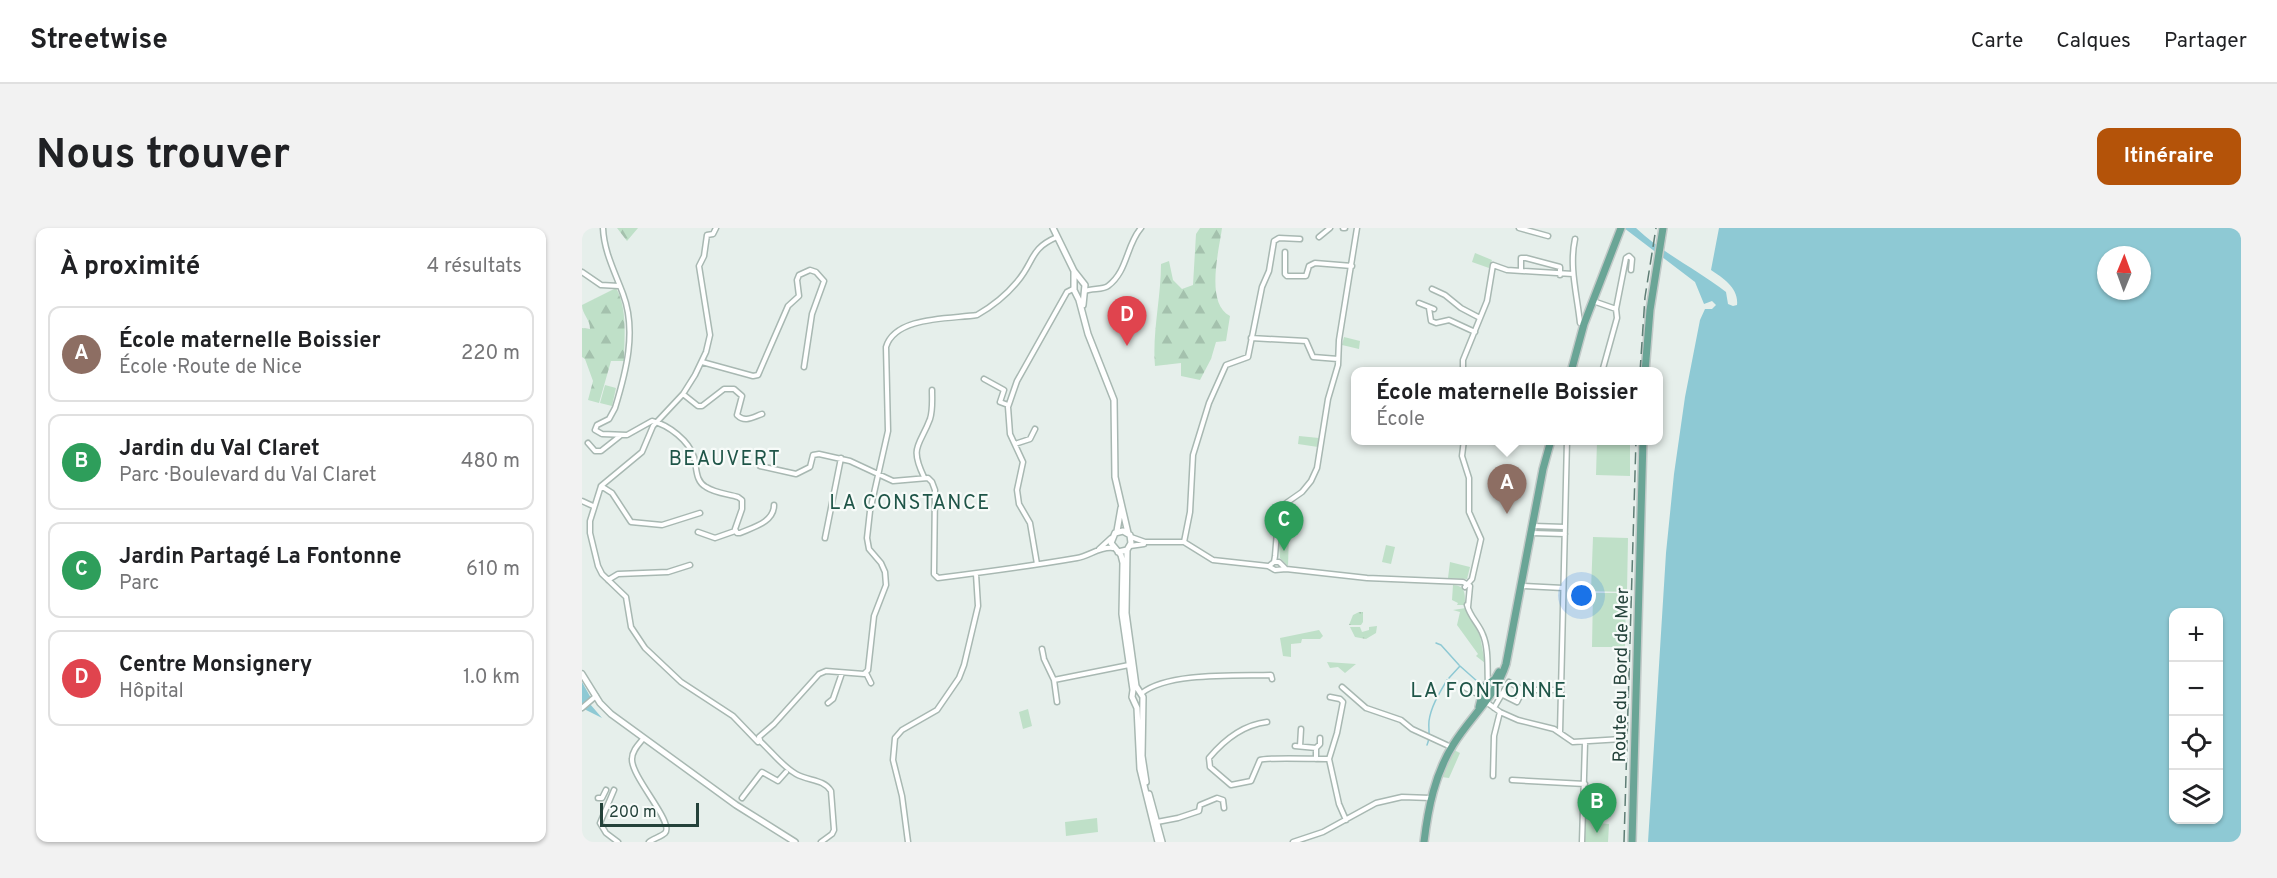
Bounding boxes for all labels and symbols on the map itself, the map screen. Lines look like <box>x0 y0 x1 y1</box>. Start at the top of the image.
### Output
north arrow <box>2097 246 2151 300</box>
pin: D <box>1108 296 1146 346</box>
district label: BEAUVERT <box>669 447 781 473</box>
pin: A <box>1488 464 1526 514</box>
district label: LA CONSTANCE <box>829 491 991 517</box>
pin: C <box>1264 502 1304 551</box>
your location <box>1567 581 1596 610</box>
street label: Route du Bord de Mer <box>1609 587 1635 763</box>
district label: LA FONTONNE <box>1410 678 1568 705</box>
pin: B <box>1578 784 1616 833</box>
scale bar <box>600 800 699 828</box>

